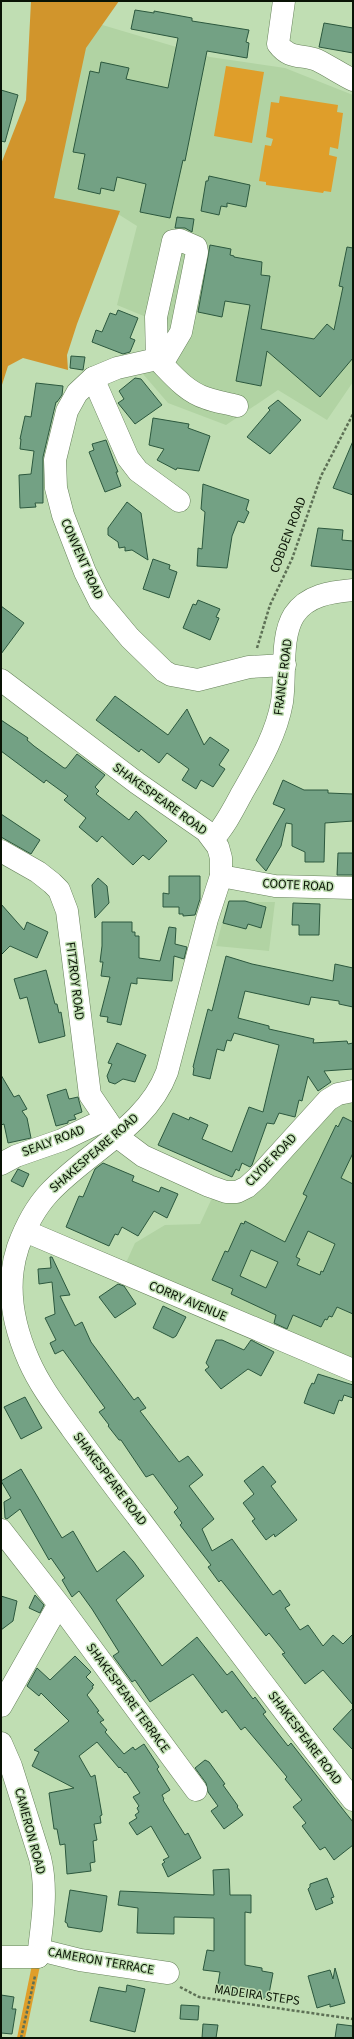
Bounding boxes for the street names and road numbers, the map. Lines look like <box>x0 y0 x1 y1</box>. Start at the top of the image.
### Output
street label: COBDEN ROAD <box>265 494 311 576</box>
street label: CONVENT ROAD <box>56 516 108 602</box>
street label: FRANCE ROAD <box>269 638 297 716</box>
street label: SHAKESPEARE ROAD <box>109 759 211 839</box>
street label: COOTE ROAD <box>262 874 334 896</box>
street label: FITZROY ROAD <box>61 941 89 1021</box>
street label: SHAKESPEARE ROAD <box>46 1109 142 1197</box>
street label: SEALY ROAD <box>19 1121 87 1161</box>
street label: CLYDE ROAD <box>241 1130 301 1190</box>
street label: CORRY AVENUE <box>146 1276 230 1326</box>
street label: SHAKESPEARE ROAD <box>69 1429 151 1529</box>
street label: SHAKESPEARE TERRACE <box>82 1639 174 1757</box>
street label: SHAKESPEARE ROAD <box>264 1688 346 1788</box>
street label: CAMERON ROAD <box>10 1786 50 1876</box>
street label: CAMERON TERRACE <box>46 1943 156 1979</box>
street label: MADEIRA STEPS <box>213 1980 301 2010</box>

